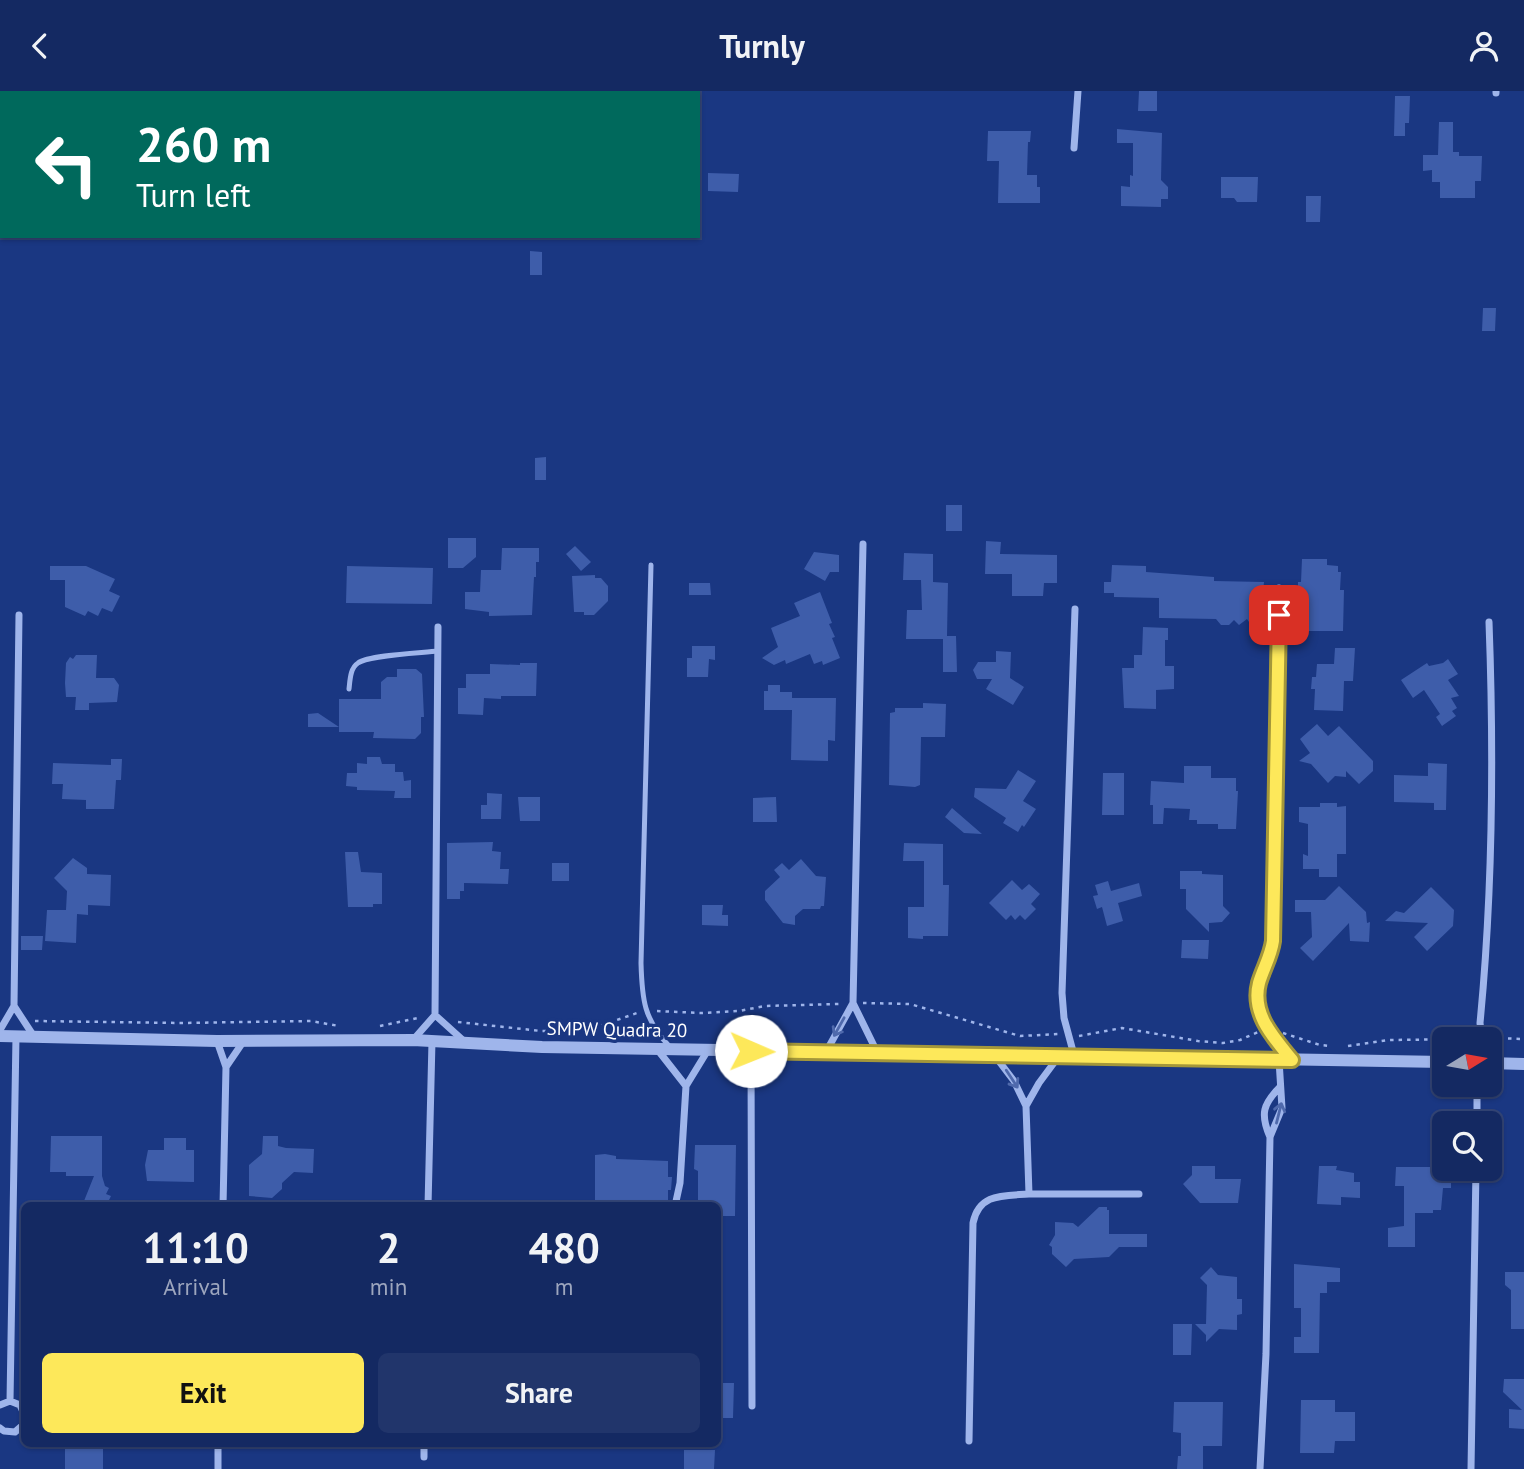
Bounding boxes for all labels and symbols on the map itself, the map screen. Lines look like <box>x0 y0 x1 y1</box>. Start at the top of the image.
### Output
pin <box>1249 585 1309 645</box>
position arrow <box>714 1014 788 1088</box>
street label: SMPW Quadra 20 <box>546 1016 688 1042</box>
one-way arrow <box>832 1017 846 1037</box>
north arrow <box>1432 1027 1502 1097</box>
one-way arrow <box>1005 1069 1020 1088</box>
one-way arrow <box>1273 1102 1286 1124</box>

